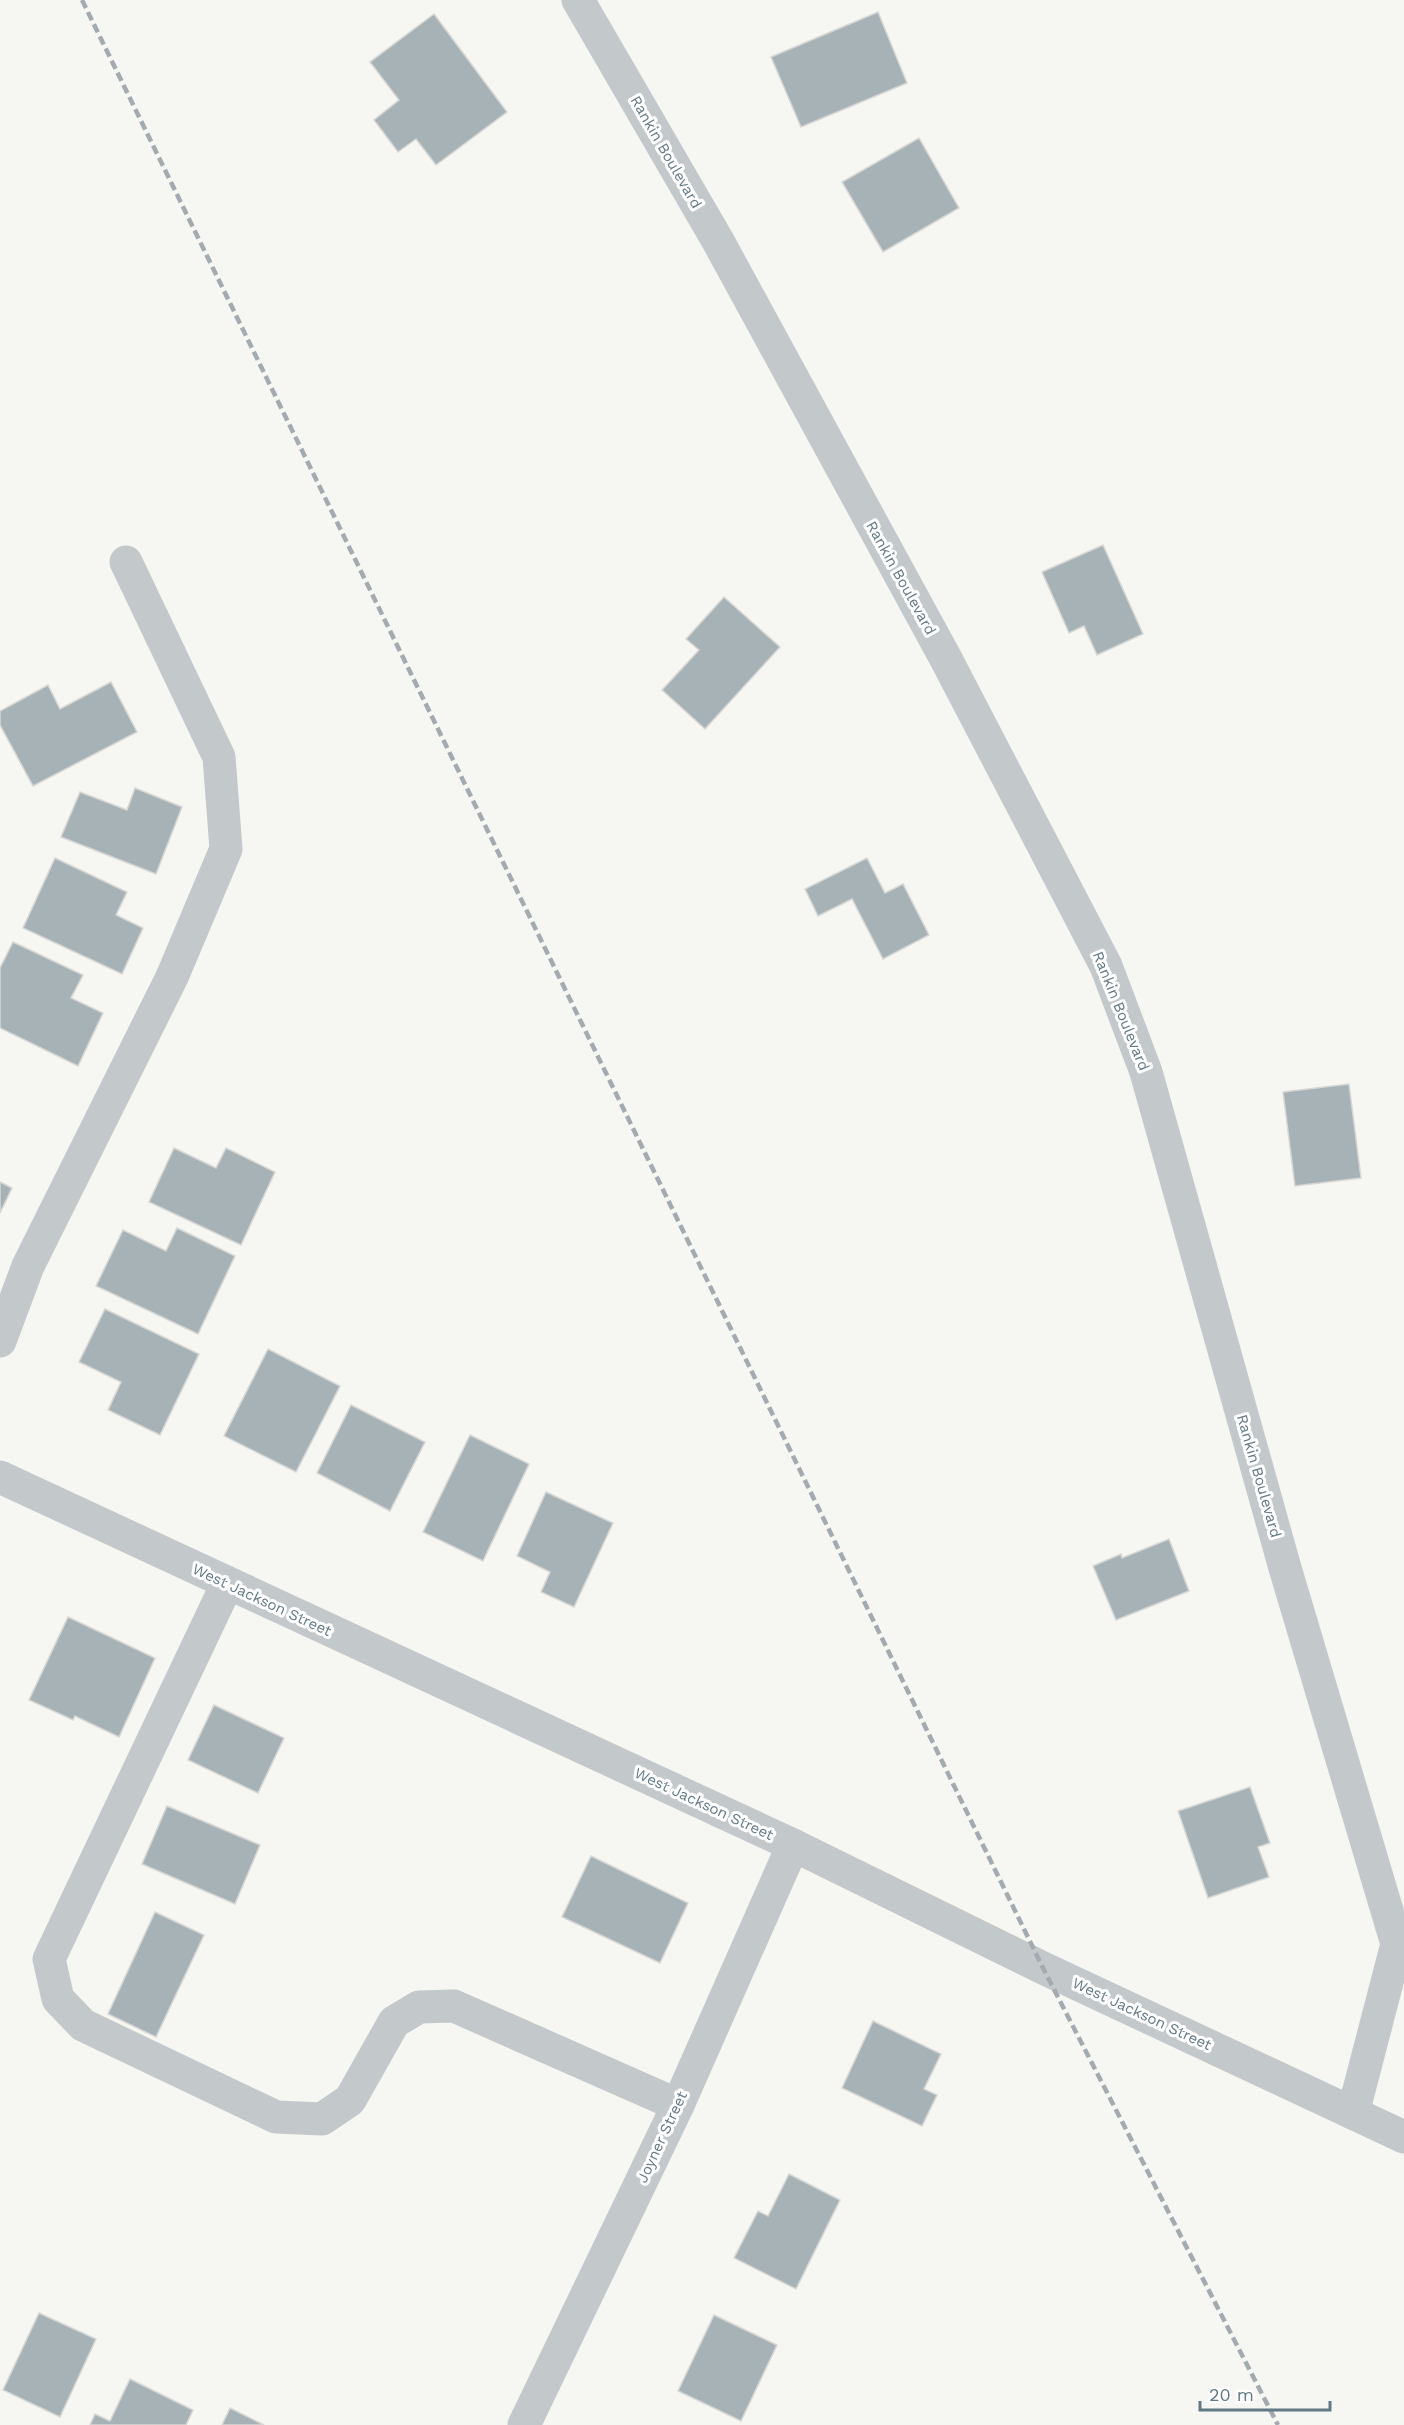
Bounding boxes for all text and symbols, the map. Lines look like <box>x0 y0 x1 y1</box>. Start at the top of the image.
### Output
street label: Rankin Boulevard <box>626 92 706 212</box>
street label: Rankin Boulevard <box>862 518 940 638</box>
street label: Rankin Boulevard <box>1089 949 1153 1073</box>
street label: Rankin Boulevard <box>1233 1412 1285 1540</box>
street label: West Jackson Street <box>190 1560 335 1640</box>
street label: West Jackson Street <box>632 1764 777 1844</box>
street label: West Jackson Street <box>1070 1974 1215 2054</box>
street label: Joyner Street <box>633 2088 691 2186</box>
scale bar <box>1200 2374 1330 2412</box>
text: 20 m <box>1209 2384 1254 2405</box>

